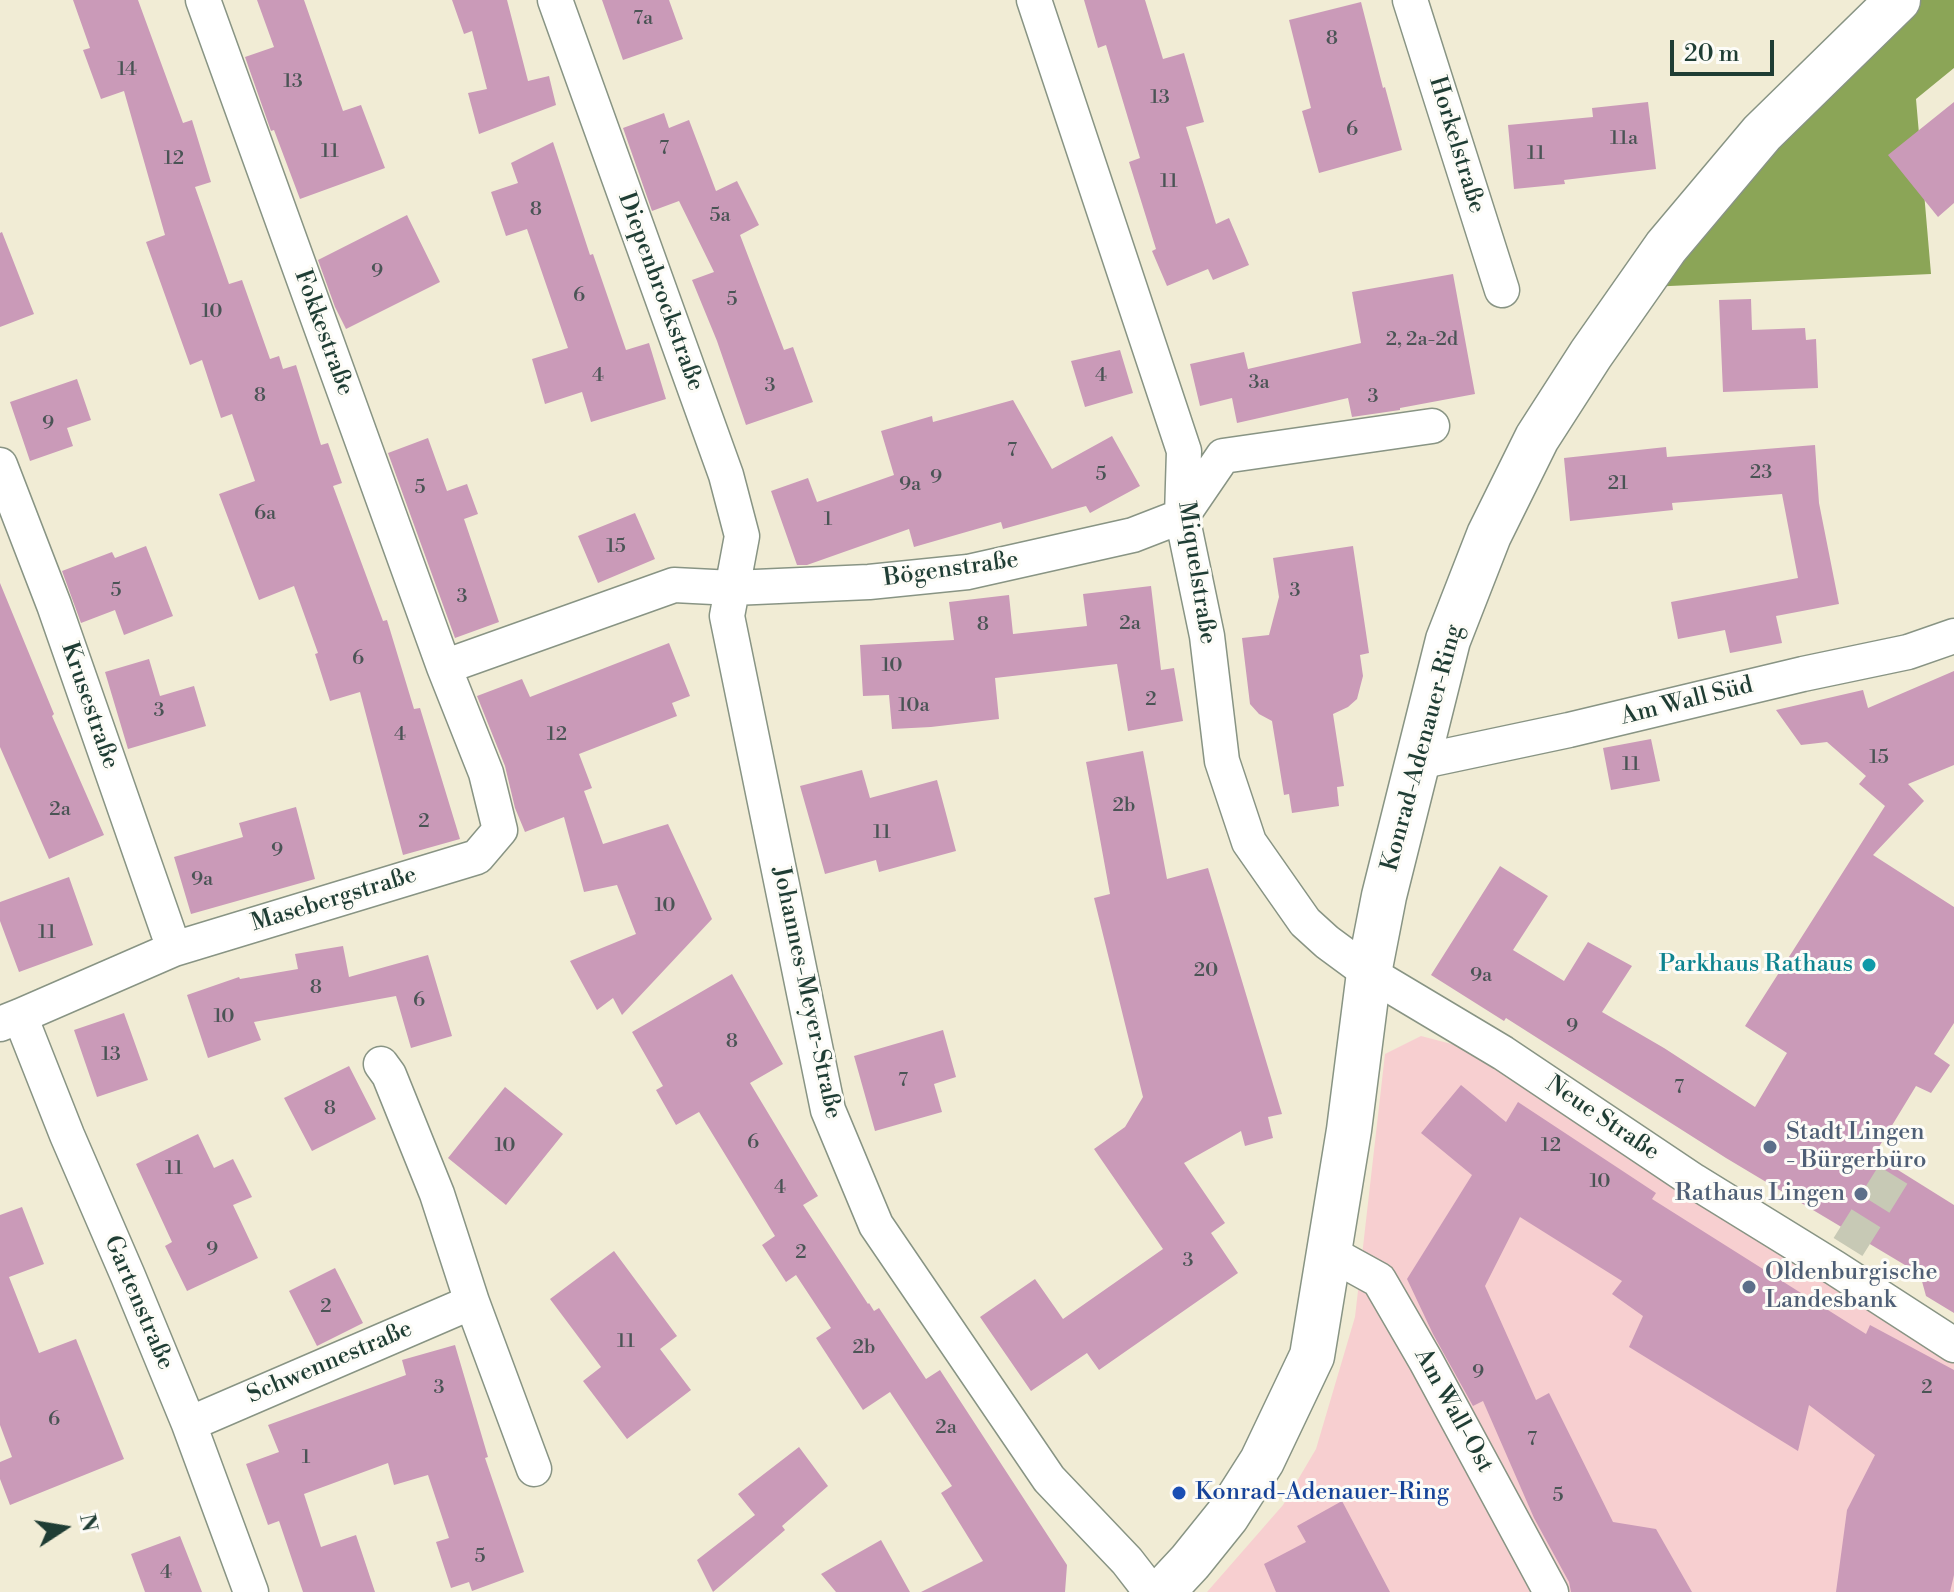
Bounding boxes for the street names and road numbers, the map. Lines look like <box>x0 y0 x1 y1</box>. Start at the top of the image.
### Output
street label: Horkelstraße <box>1422 73 1490 217</box>
street label: Diepenbrockstraße <box>611 189 709 395</box>
street label: Fokkestraße <box>287 266 359 400</box>
street label: Miquelstraße <box>1171 500 1221 646</box>
street label: Bögenstraße <box>882 546 1020 594</box>
street label: Konrad-Adenauer-Ring <box>1376 621 1470 875</box>
street label: Krusestraße <box>54 639 124 773</box>
street label: Am Wall Süd <box>1618 672 1756 732</box>
street label: Masebergstraße <box>248 861 420 939</box>
street label: Johannes-Meyer-Straße <box>765 864 847 1122</box>
street label: Neue Straße <box>1540 1071 1664 1167</box>
street label: Gartenstraße <box>97 1232 179 1374</box>
street label: Schwennestraße <box>243 1315 417 1411</box>
street label: Am Wall-Ost <box>1407 1344 1499 1478</box>

